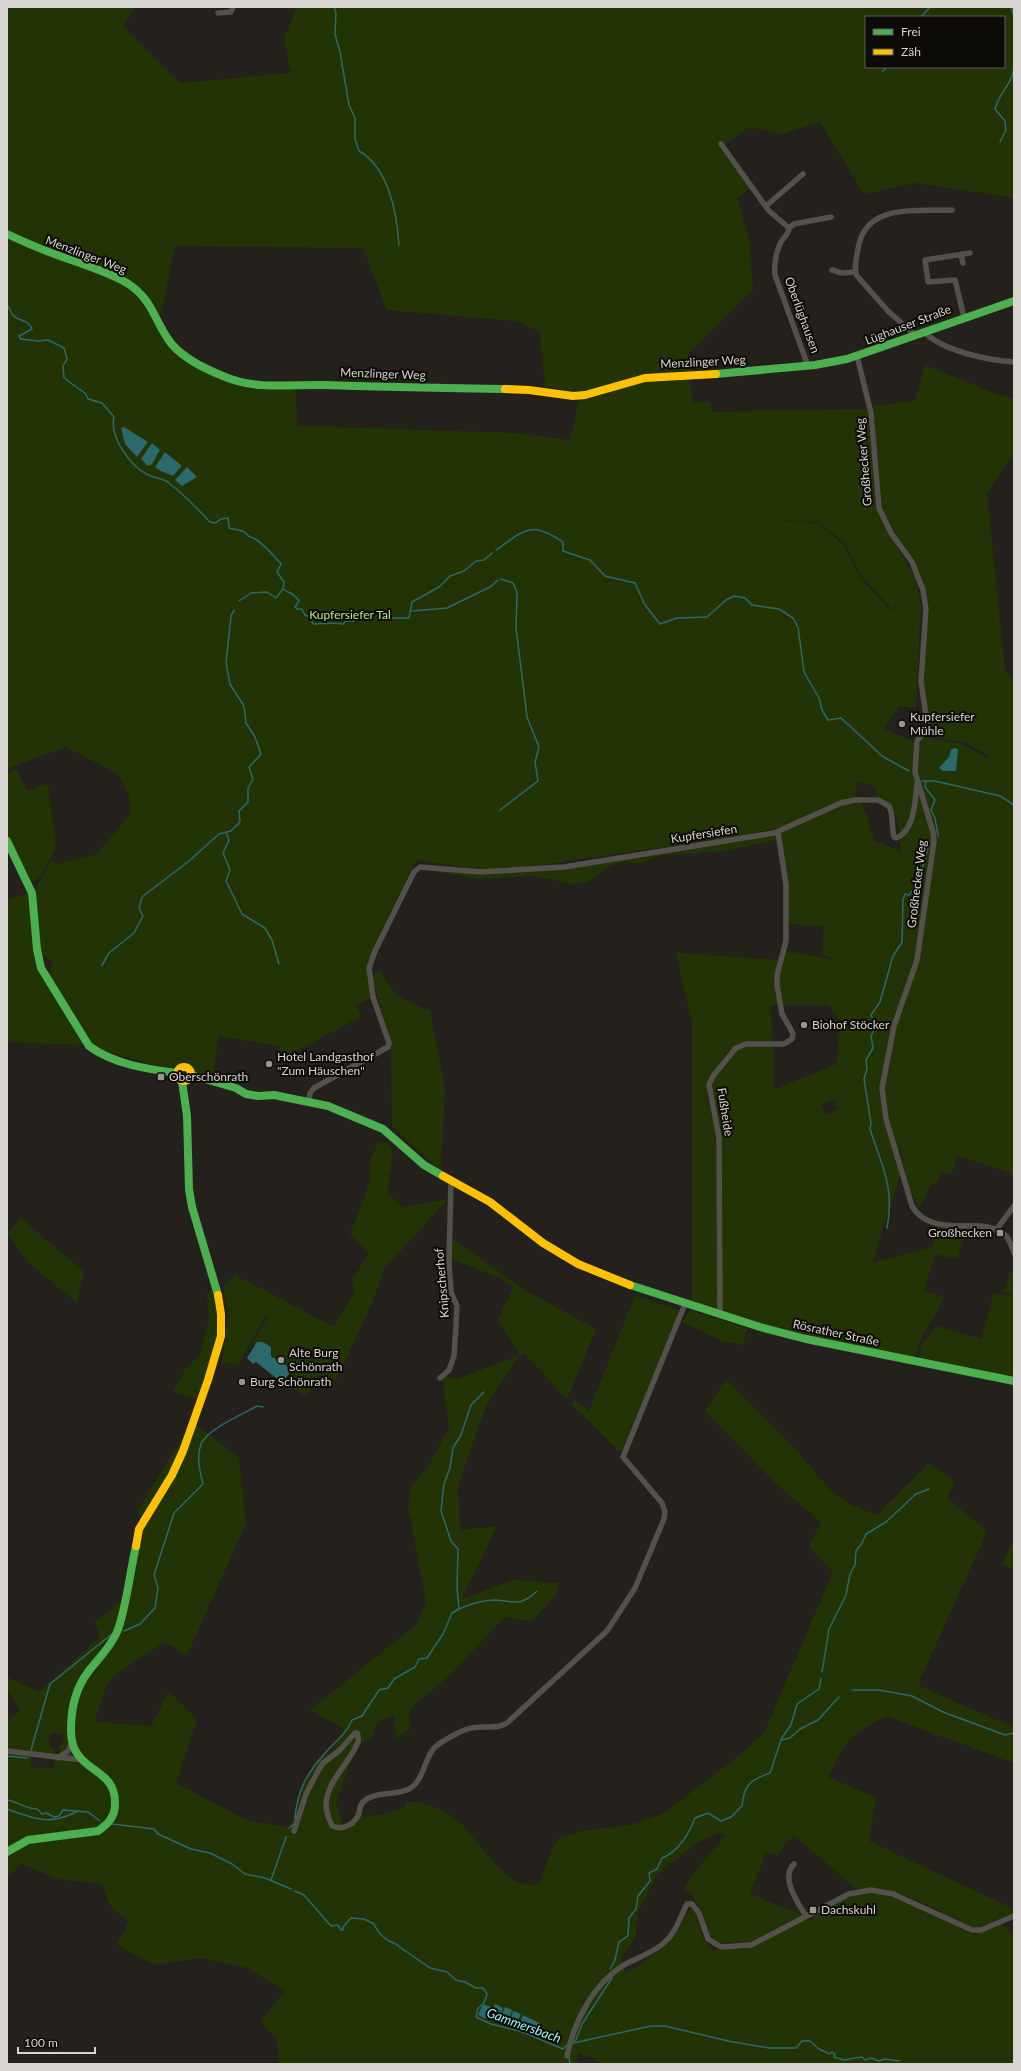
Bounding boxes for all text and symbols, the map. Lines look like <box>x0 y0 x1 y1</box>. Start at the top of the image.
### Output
legend <box>865 16 1005 68</box>
text: Frei <box>901 24 921 39</box>
text: Zäh <box>901 44 921 59</box>
street label: Menzlinger Weg <box>44 232 129 277</box>
street label: Oberlüghausen <box>782 275 823 355</box>
street label: Lüghauser Straße <box>863 301 953 348</box>
street label: Menzlinger Weg <box>660 352 746 371</box>
street label: Menzlinger Weg <box>340 365 426 382</box>
street label: Großhecker Weg <box>852 417 875 507</box>
park label: Kupfersiefer Tal <box>309 607 391 622</box>
place label: Kupfersiefer Mühle <box>910 709 975 738</box>
marker: Kupfersiefer Mühle <box>897 719 907 729</box>
street label: Kupfersiefen <box>670 821 738 846</box>
street label: Großhecker Weg <box>904 839 929 929</box>
place label: Biohof Stöcker <box>812 1017 890 1032</box>
marker: Biohof Stöcker <box>799 1020 809 1030</box>
place label: Hotel Landgasthof "Zum Häuschen" <box>277 1049 375 1078</box>
marker: Hotel Landgasthof "Zum Häuschen" <box>264 1059 274 1069</box>
place label: Oberschönrath <box>169 1069 248 1084</box>
marker: Oberschönrath <box>156 1072 166 1082</box>
street label: Fußheide <box>714 1087 737 1137</box>
place label: Großhecken <box>928 1225 992 1240</box>
marker: Großhecken <box>995 1228 1005 1238</box>
street label: Knipscherhof <box>431 1247 452 1319</box>
street label: Rösrather Straße <box>792 1316 881 1349</box>
place label: Alte Burg Schönrath <box>289 1345 343 1374</box>
marker: Alte Burg Schönrath <box>276 1355 286 1365</box>
place label: Burg Schönrath <box>250 1374 331 1389</box>
marker: Burg Schönrath <box>237 1377 247 1387</box>
place label: Dachskuhl <box>821 1902 876 1917</box>
marker: Dachskuhl <box>808 1905 818 1915</box>
water label: Gammersbach <box>485 2004 563 2046</box>
scale bar <box>18 2029 95 2055</box>
text: 100 m <box>24 2035 58 2050</box>

